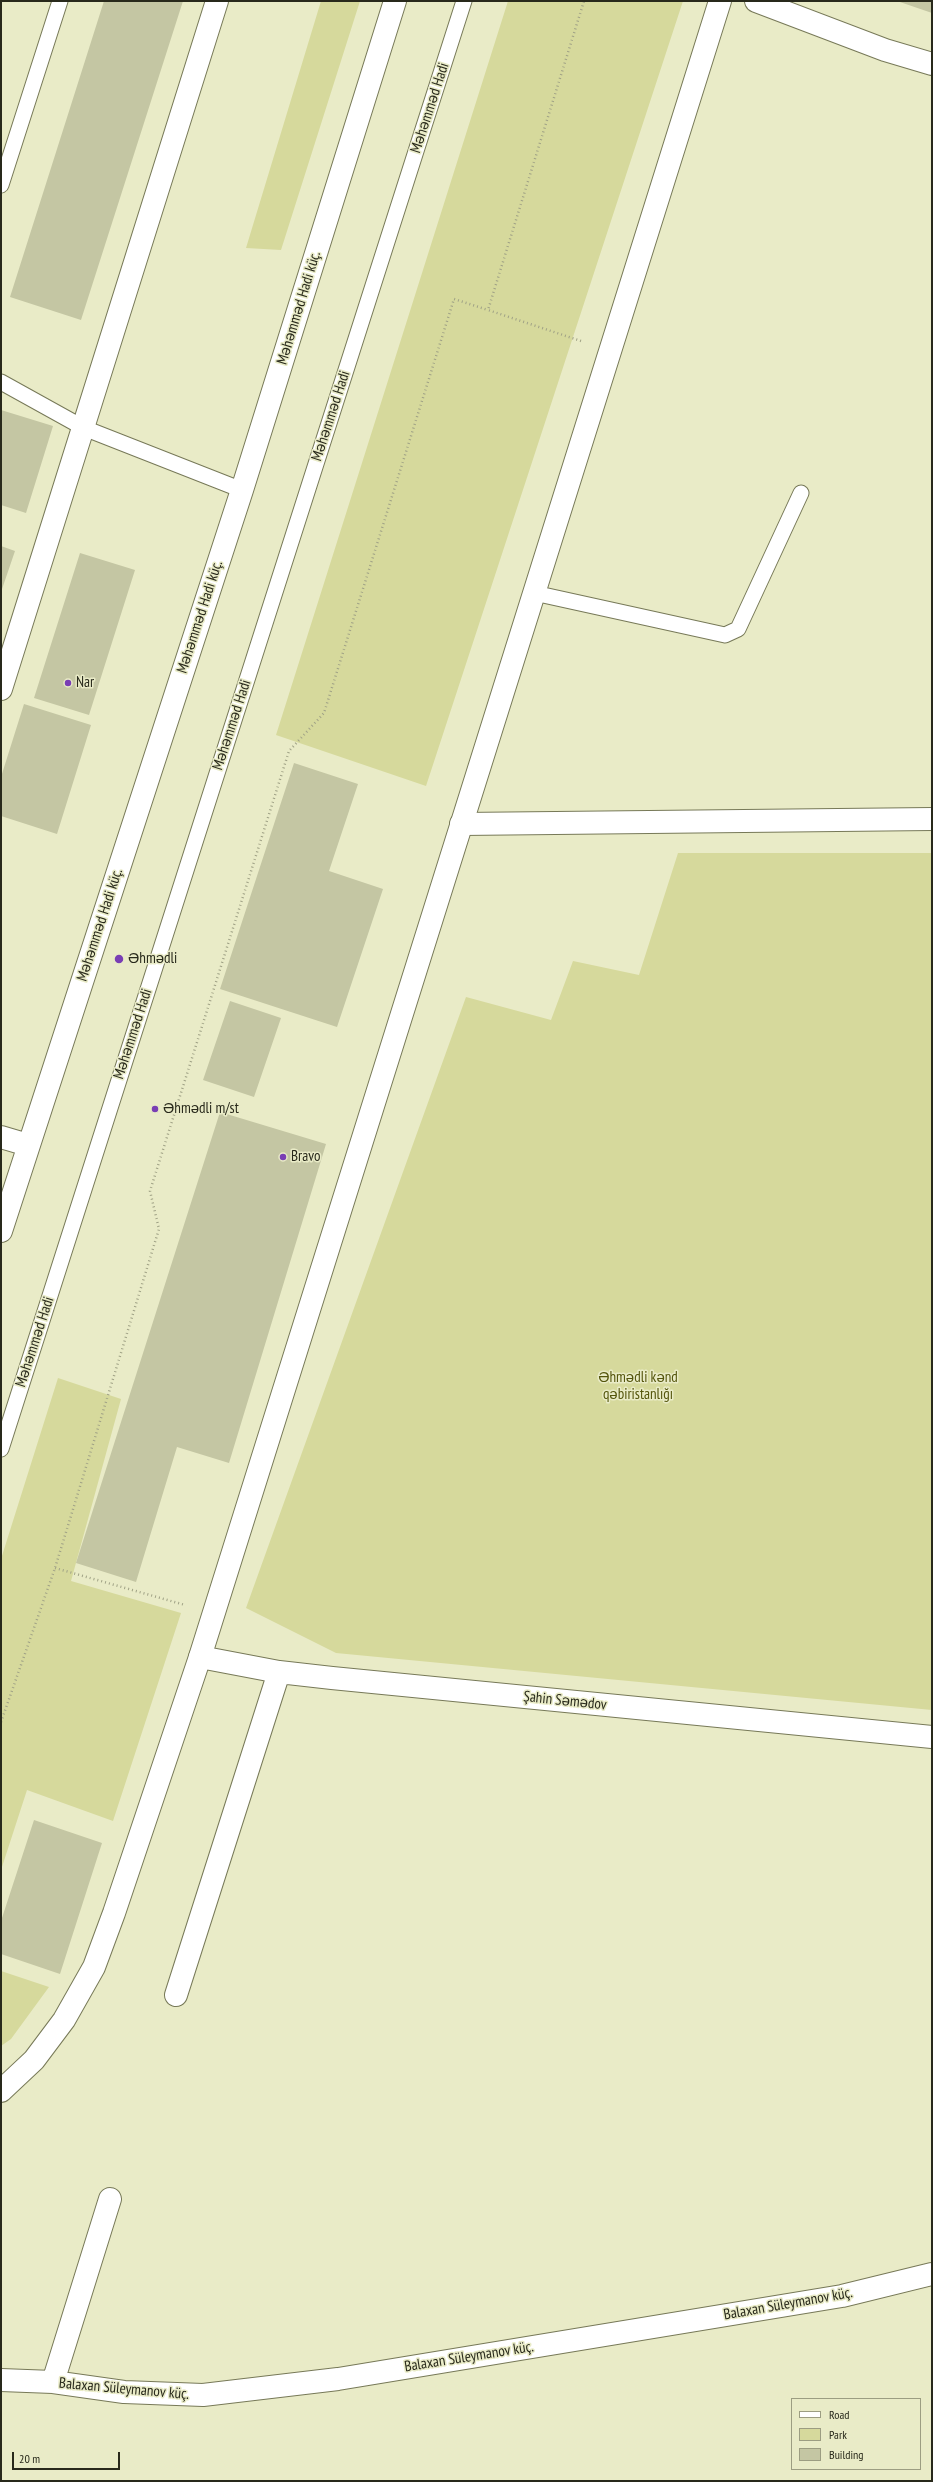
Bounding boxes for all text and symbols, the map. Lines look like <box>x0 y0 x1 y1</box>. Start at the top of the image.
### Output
street label: Məhəmməd Hadi <box>407 60 453 156</box>
street label: Məhəmməd Hadi küç. <box>273 249 325 367</box>
street label: Məhəmməd Hadi <box>308 368 354 464</box>
street label: Məhəmməd Hadi küç. <box>173 558 227 676</box>
place label: Nar <box>76 674 94 692</box>
street label: Məhəmməd Hadi <box>209 677 255 773</box>
marker: Nar <box>63 678 73 688</box>
street label: Məhəmməd Hadi küç. <box>73 866 127 984</box>
place label: Əhmədli <box>128 950 177 968</box>
marker: Əhmədli <box>113 953 125 965</box>
street label: Məhəmməd Hadi <box>110 986 156 1082</box>
place label: Əhmədli m/st <box>163 1100 239 1118</box>
marker: Əhmədli m/st <box>150 1104 160 1114</box>
place label: Bravo <box>291 1148 320 1166</box>
marker: Bravo <box>278 1152 288 1162</box>
street label: Məhəmməd Hadi <box>12 1294 58 1390</box>
park label: Əhmədli kənd qəbiristanlığı <box>598 1369 678 1404</box>
street label: Şahin Səmədov <box>523 1688 607 1714</box>
street label: Balaxan Süleymanov küç. <box>722 2284 854 2324</box>
street label: Balaxan Süleymanov küç. <box>403 2338 535 2376</box>
street label: Balaxan Süleymanov küç. <box>58 2374 190 2404</box>
legend <box>791 2398 921 2470</box>
text: Road <box>829 2407 849 2422</box>
text: Park <box>829 2427 847 2442</box>
scale bar <box>14 2444 122 2470</box>
text: Building <box>829 2447 864 2462</box>
text: 20 m <box>19 2451 40 2466</box>

